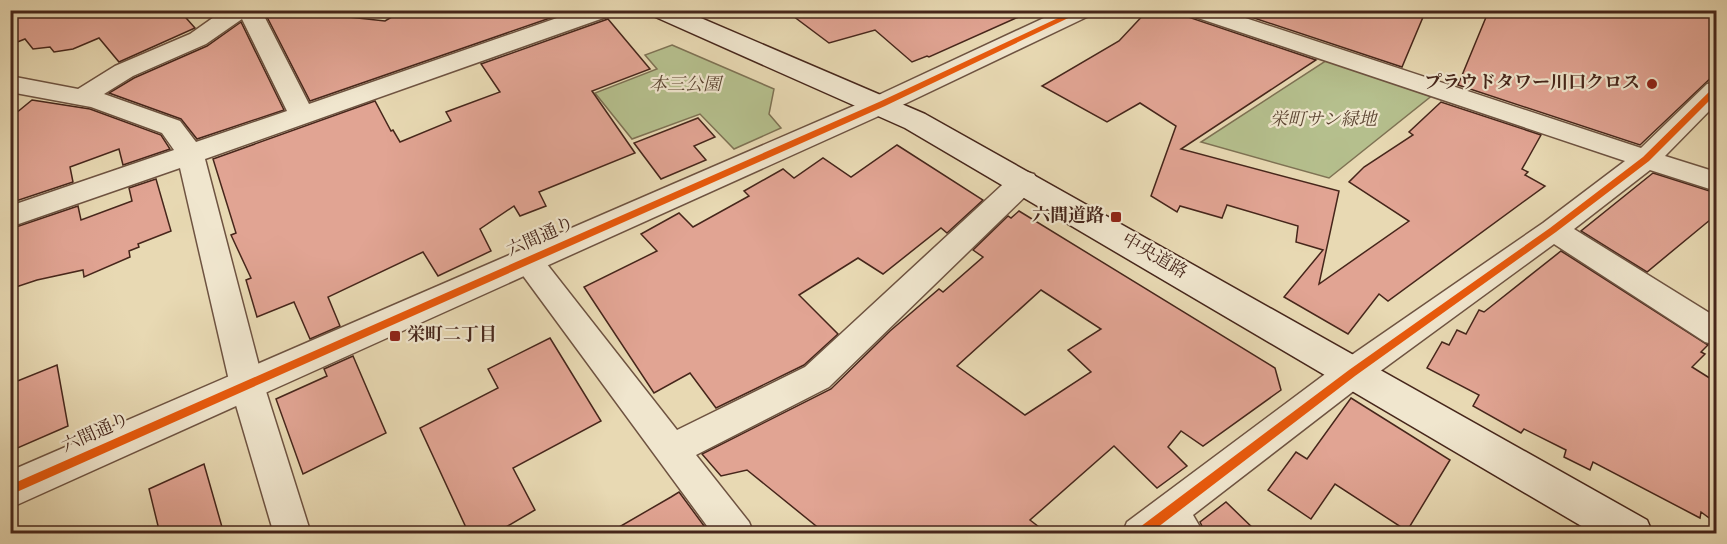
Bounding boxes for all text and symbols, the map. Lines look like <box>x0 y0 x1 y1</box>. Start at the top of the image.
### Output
place label: プラウドタワー川口クロス <box>1424 71 1640 97</box>
park label: 本三公園 <box>649 73 724 99</box>
marker: プラウドタワー川口クロス <box>1645 77 1659 91</box>
park label: 栄町サン緑地 <box>1269 108 1379 134</box>
place label: 六間道路 <box>1032 204 1104 230</box>
marker: 六間道路 <box>1109 210 1123 224</box>
street label: 六間通り <box>503 211 579 265</box>
street label: 中央道路 <box>1116 228 1192 286</box>
place label: 栄町二丁目 <box>407 323 497 349</box>
marker: 栄町二丁目 <box>388 329 402 343</box>
street label: 六間通り <box>58 407 134 461</box>

